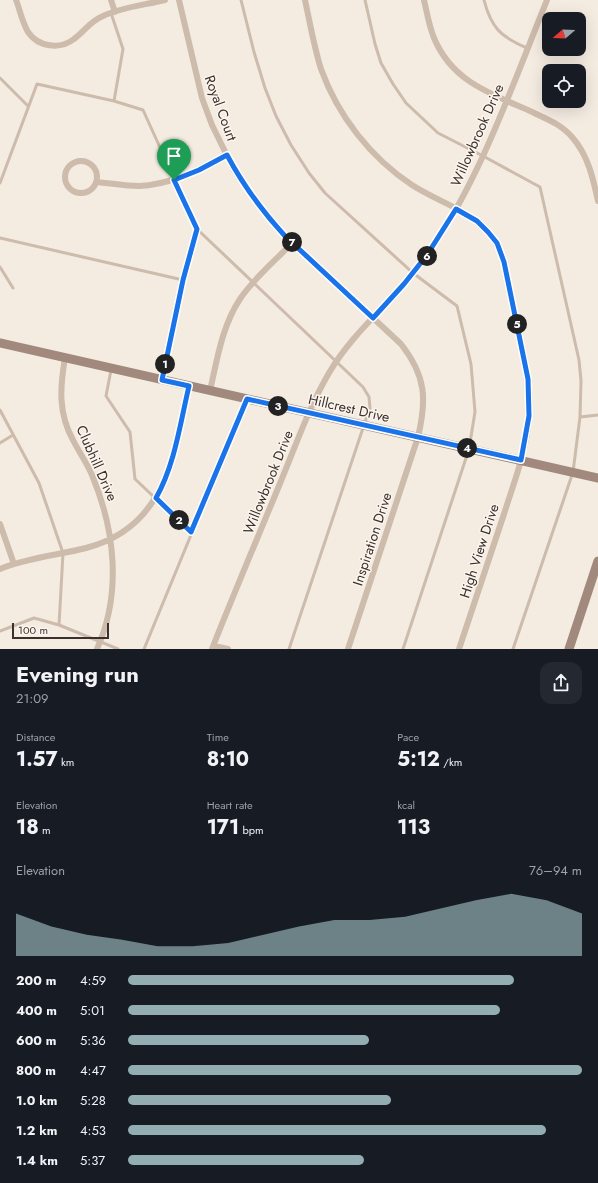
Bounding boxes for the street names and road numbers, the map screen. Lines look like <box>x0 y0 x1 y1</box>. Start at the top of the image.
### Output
street label: Royal Court <box>200 72 242 144</box>
street label: Willowbrook Drive <box>445 81 509 189</box>
street label: Hillcrest Drive <box>306 389 392 427</box>
street label: Clubhill Drive <box>71 422 123 504</box>
street label: Willowbrook Drive <box>238 427 298 537</box>
street label: Inspiration Drive <box>348 490 396 588</box>
street label: High View Drive <box>454 501 504 601</box>

